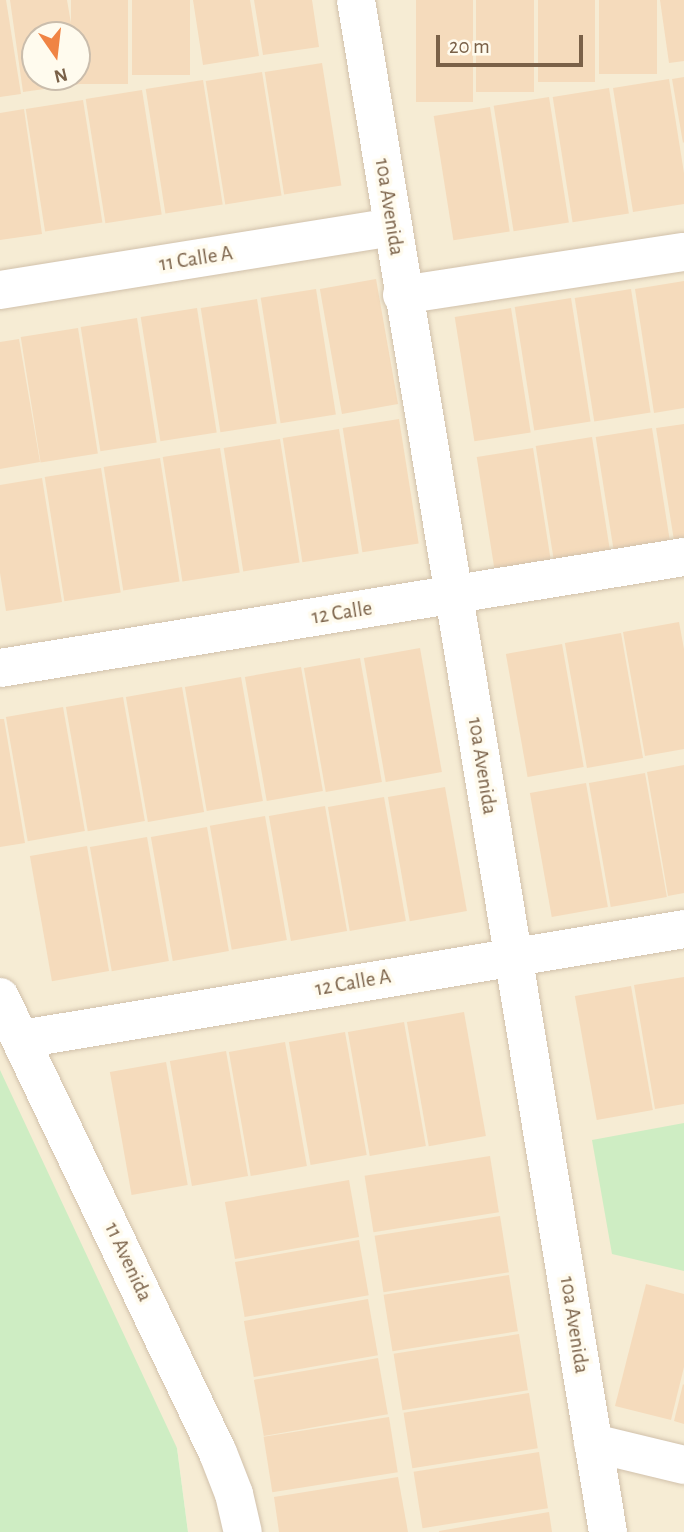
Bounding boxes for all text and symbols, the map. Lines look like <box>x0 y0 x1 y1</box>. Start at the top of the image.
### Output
north arrow <box>21 21 91 91</box>
scale bar <box>439 21 586 65</box>
text: 20 m <box>449 36 490 57</box>
text: N <box>52 64 69 86</box>
street label: 10a Avenida <box>369 157 409 257</box>
street label: 11 Calle A <box>157 241 235 277</box>
street label: 12 Calle <box>310 596 374 630</box>
street label: 10a Avenida <box>462 716 502 816</box>
street label: 12 Calle A <box>313 964 393 1002</box>
street label: 11 Avenida <box>99 1218 157 1306</box>
street label: 10a Avenida <box>554 1275 594 1375</box>

